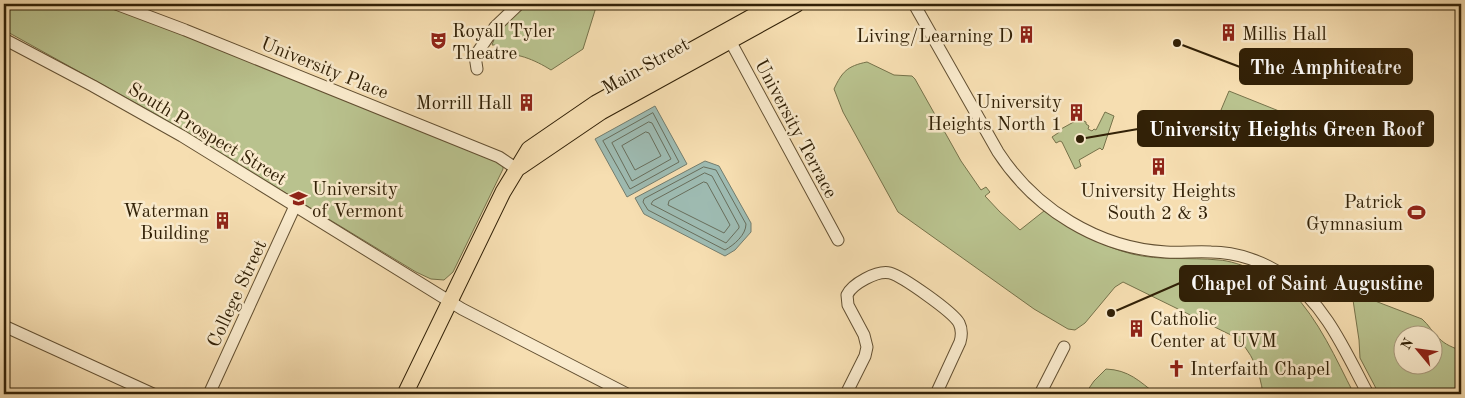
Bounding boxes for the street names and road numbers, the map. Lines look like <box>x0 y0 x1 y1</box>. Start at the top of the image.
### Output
street label: University Place <box>258 35 391 104</box>
street label: Main Street <box>599 36 693 99</box>
street label: University Terrace <box>750 57 839 202</box>
street label: South Prospect Street <box>124 80 289 190</box>
street label: College Street <box>205 238 271 351</box>

